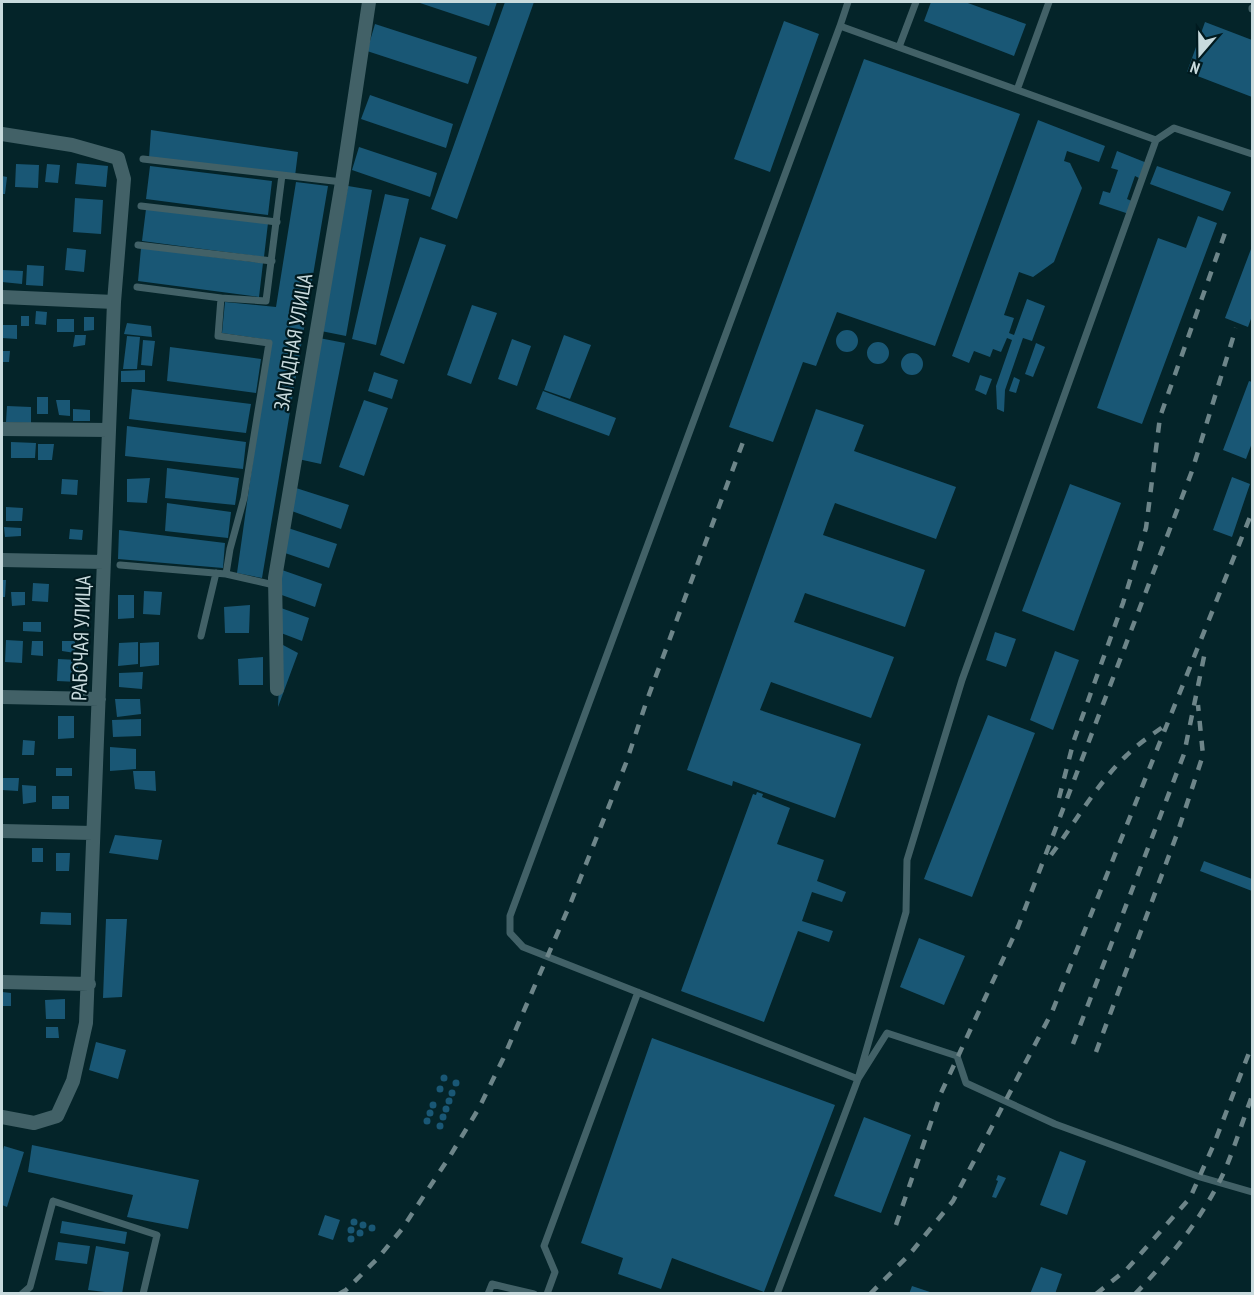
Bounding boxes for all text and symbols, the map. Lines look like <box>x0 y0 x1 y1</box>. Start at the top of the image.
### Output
north arrow <box>1170 24 1230 84</box>
text: N <box>1187 57 1202 79</box>
street label: ЗАПАДНАЯ УЛИЦА <box>268 271 318 413</box>
street label: РАБОЧАЯ УЛИЦА <box>65 575 97 701</box>

